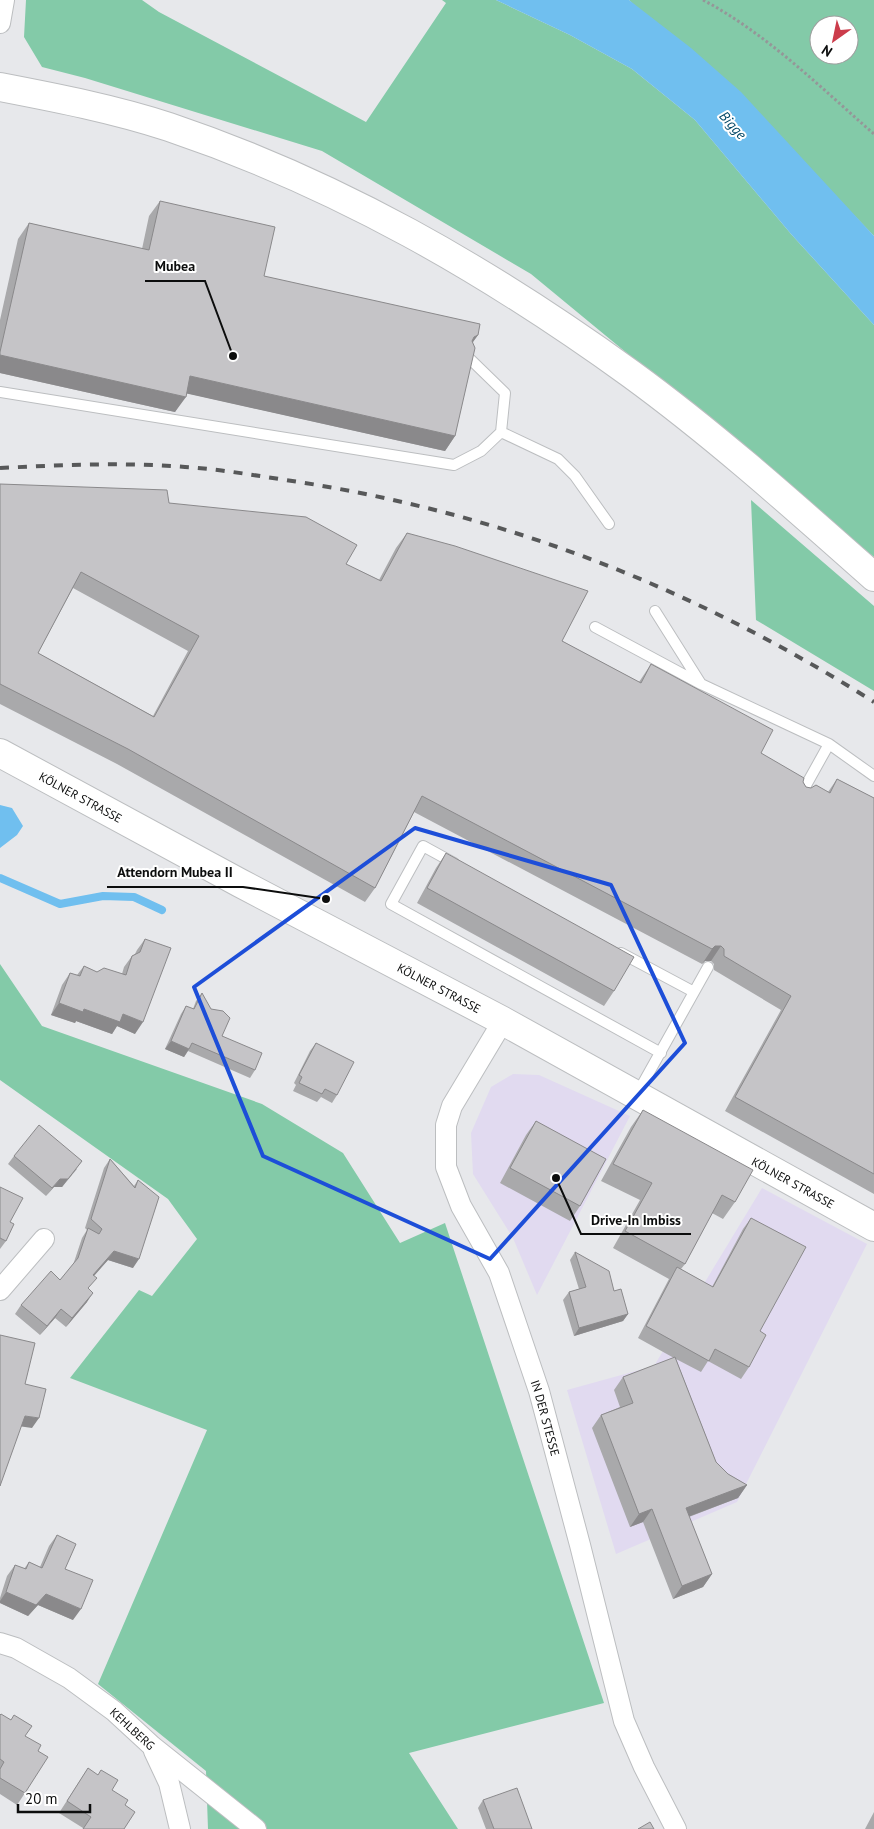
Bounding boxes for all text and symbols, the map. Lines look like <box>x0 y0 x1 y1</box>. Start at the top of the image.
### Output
north arrow <box>809 15 859 65</box>
text: N <box>818 41 836 61</box>
water label: Bigge <box>716 107 751 143</box>
callout: Mubea <box>145 252 205 281</box>
text: Mubea <box>155 257 195 275</box>
street label: KÖLNER STRASSE <box>37 768 125 825</box>
callout: Attendorn Mubea II <box>107 858 243 887</box>
text: Attendorn Mubea II <box>117 863 233 881</box>
street label: KÖLNER STRASSE <box>395 960 484 1016</box>
street label: KÖLNER STRASSE <box>749 1153 837 1211</box>
callout: Drive-In Imbiss <box>581 1205 691 1234</box>
text: Drive-In Imbiss <box>591 1211 681 1229</box>
street label: IN DER STESSE <box>528 1378 563 1457</box>
street label: KEHLBERG <box>107 1704 158 1753</box>
scale bar <box>18 1782 90 1814</box>
text: 20 m <box>25 1789 58 1808</box>

